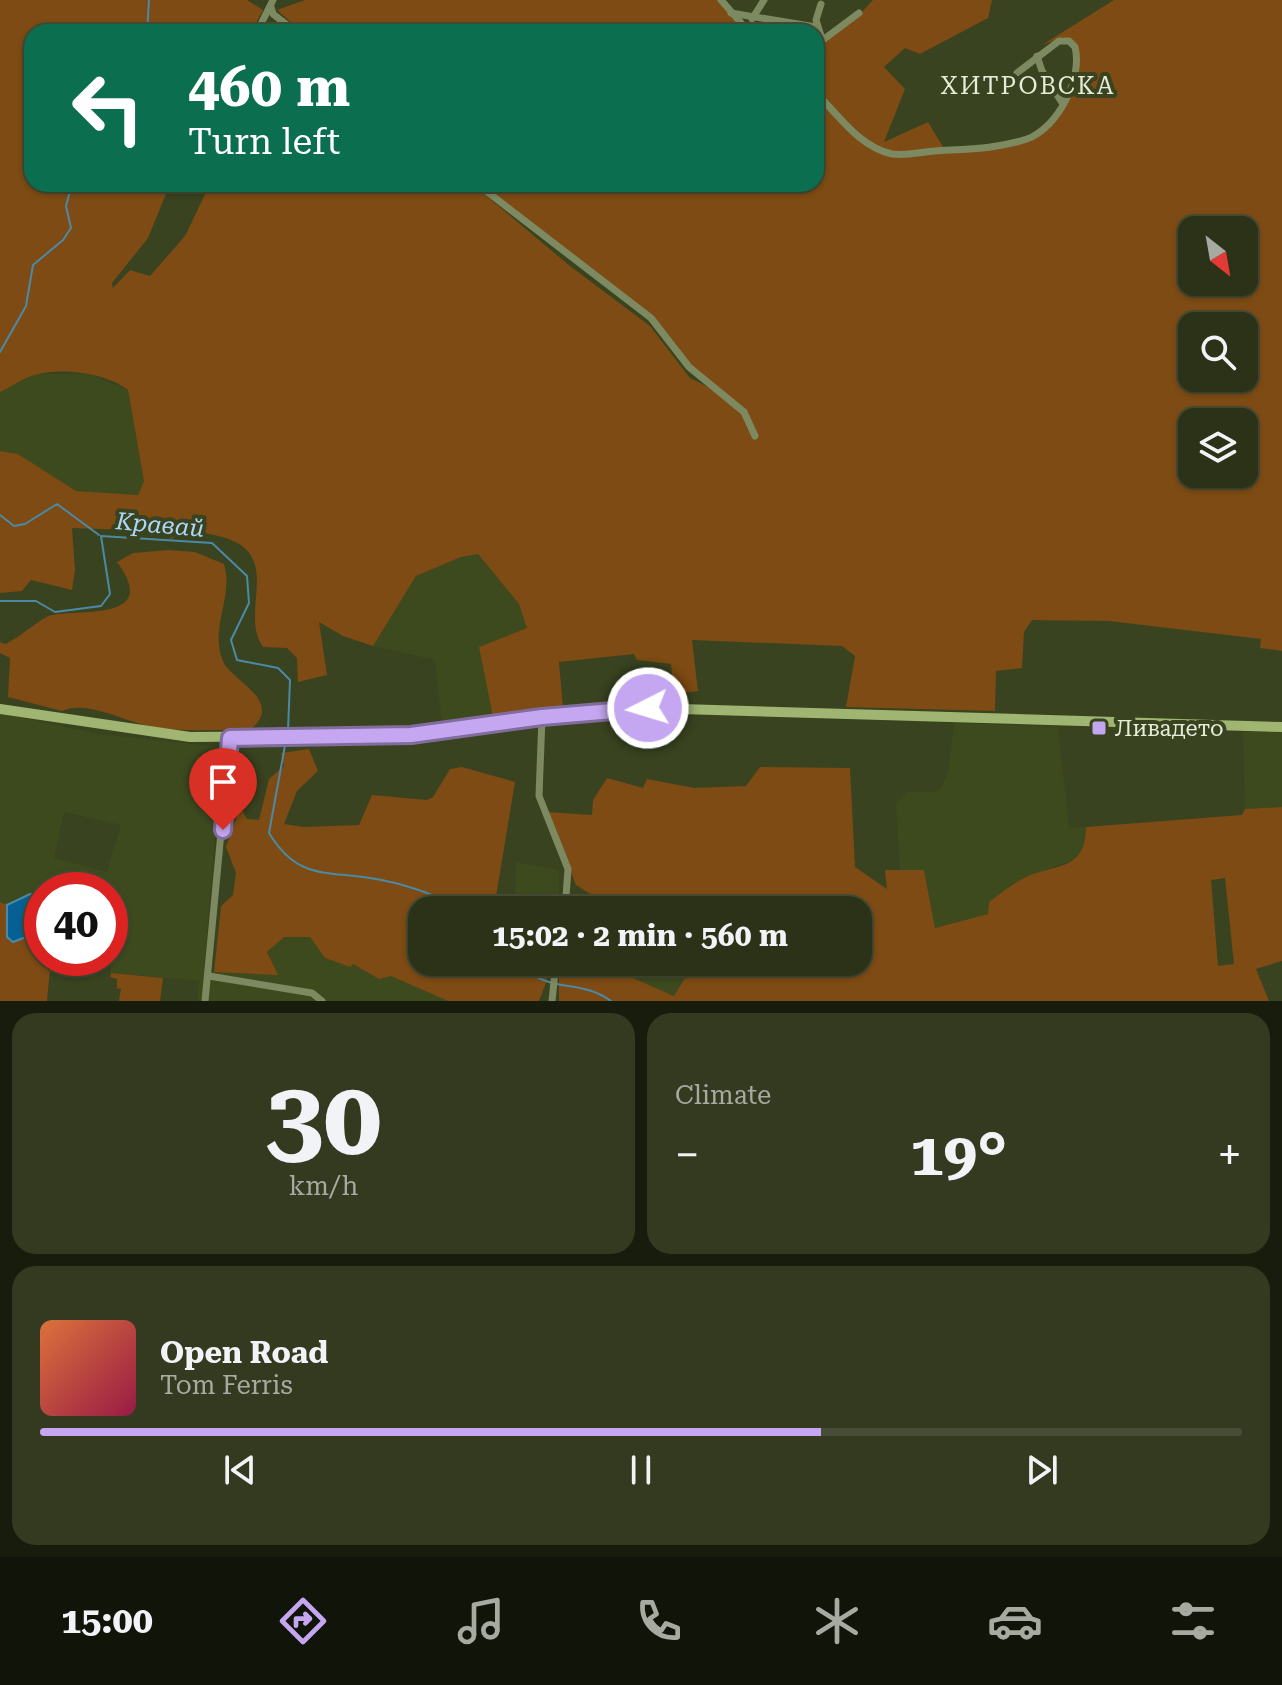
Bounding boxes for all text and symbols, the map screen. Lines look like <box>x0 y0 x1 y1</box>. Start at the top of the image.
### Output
text: 460 m <box>188 54 350 120</box>
icon: left <box>56 56 160 160</box>
district label: ХИТРОВСКА <box>940 72 1116 100</box>
text: Turn left <box>188 121 340 163</box>
north arrow <box>1178 216 1258 296</box>
map controls <box>1178 216 1258 488</box>
button: search <box>1178 312 1258 392</box>
button: layers <box>1178 408 1258 488</box>
water label: Кравай <box>114 507 205 543</box>
position arrow <box>606 666 690 750</box>
place label: Ливадето <box>1115 716 1223 741</box>
marker: Ливадето <box>1090 719 1108 737</box>
pin <box>189 748 257 830</box>
icon: arrive <box>201 760 245 804</box>
speed limit sign: 40 <box>24 872 128 976</box>
text: 15:02 · 2 min · 560 m <box>492 918 788 953</box>
text: 30 <box>265 1058 382 1179</box>
text: Climate <box>675 1080 771 1110</box>
text: 19° <box>910 1119 1007 1190</box>
text: − <box>675 1129 700 1181</box>
text: + <box>1217 1129 1242 1181</box>
text: km/h <box>289 1171 358 1201</box>
text: Open Road <box>160 1335 328 1370</box>
text: Tom Ferris <box>160 1370 293 1400</box>
icon: previous <box>218 1448 262 1492</box>
icon: pause <box>619 1448 663 1492</box>
icon: next <box>1020 1448 1064 1492</box>
icon: directions <box>275 1593 331 1649</box>
icon: music <box>453 1593 509 1649</box>
icon: phone <box>631 1593 687 1649</box>
icon: climate <box>809 1593 865 1649</box>
icon: car <box>987 1593 1043 1649</box>
icon: filters <box>1165 1593 1221 1649</box>
text: 15:00 <box>61 1600 153 1642</box>

